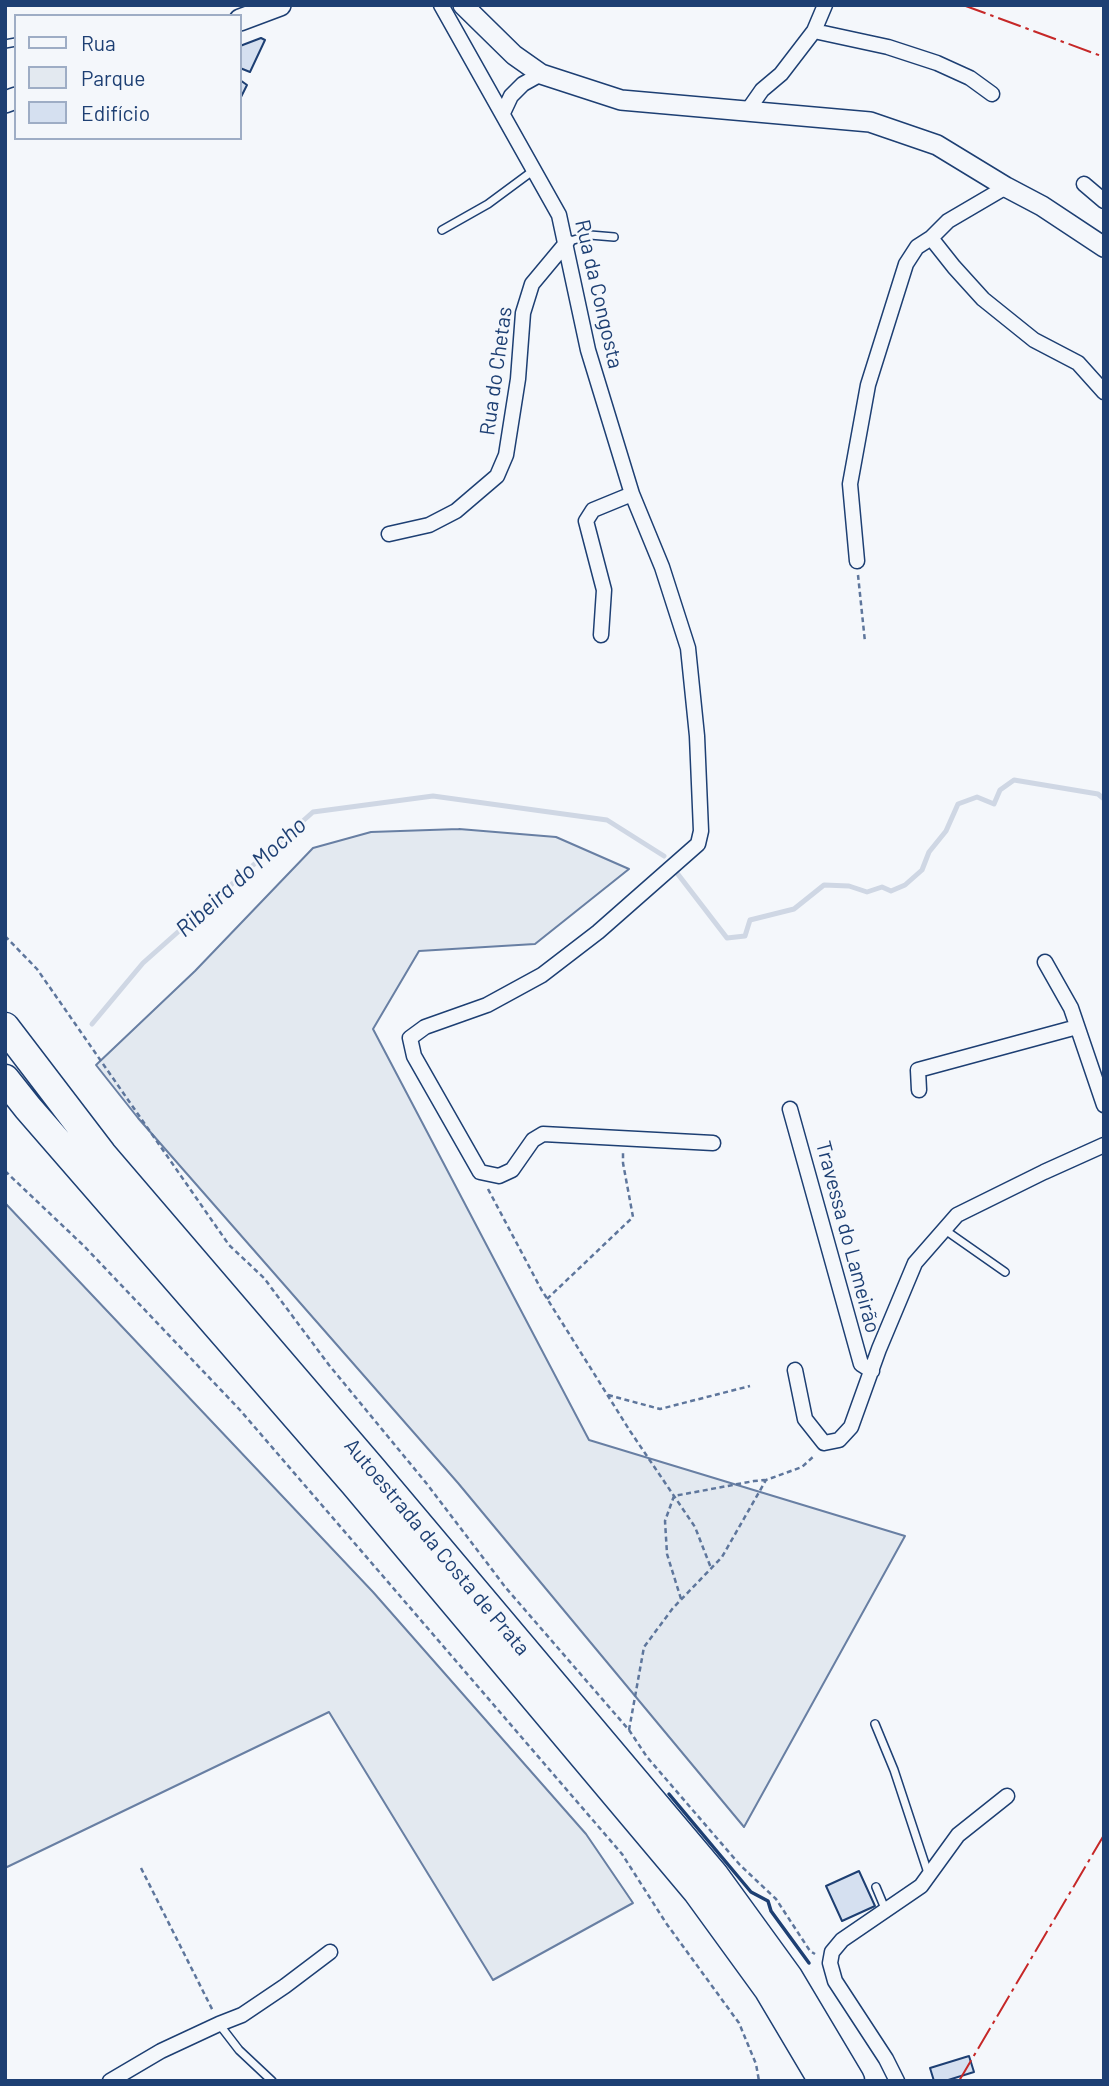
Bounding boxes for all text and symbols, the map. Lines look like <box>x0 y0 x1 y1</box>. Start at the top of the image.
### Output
legend <box>14 14 242 140</box>
text: Rua <box>81 30 116 55</box>
text: Parque <box>81 65 146 90</box>
text: Edifício <box>81 100 150 125</box>
street label: Rua da Congosta <box>570 217 628 371</box>
street label: Rua do Chetas <box>475 305 517 437</box>
water label: Ribeira do Mocho <box>170 811 312 943</box>
street label: Travessa do Lameirão <box>810 1138 886 1336</box>
street label: Autoestrada da Costa de Prata <box>339 1433 535 1661</box>

